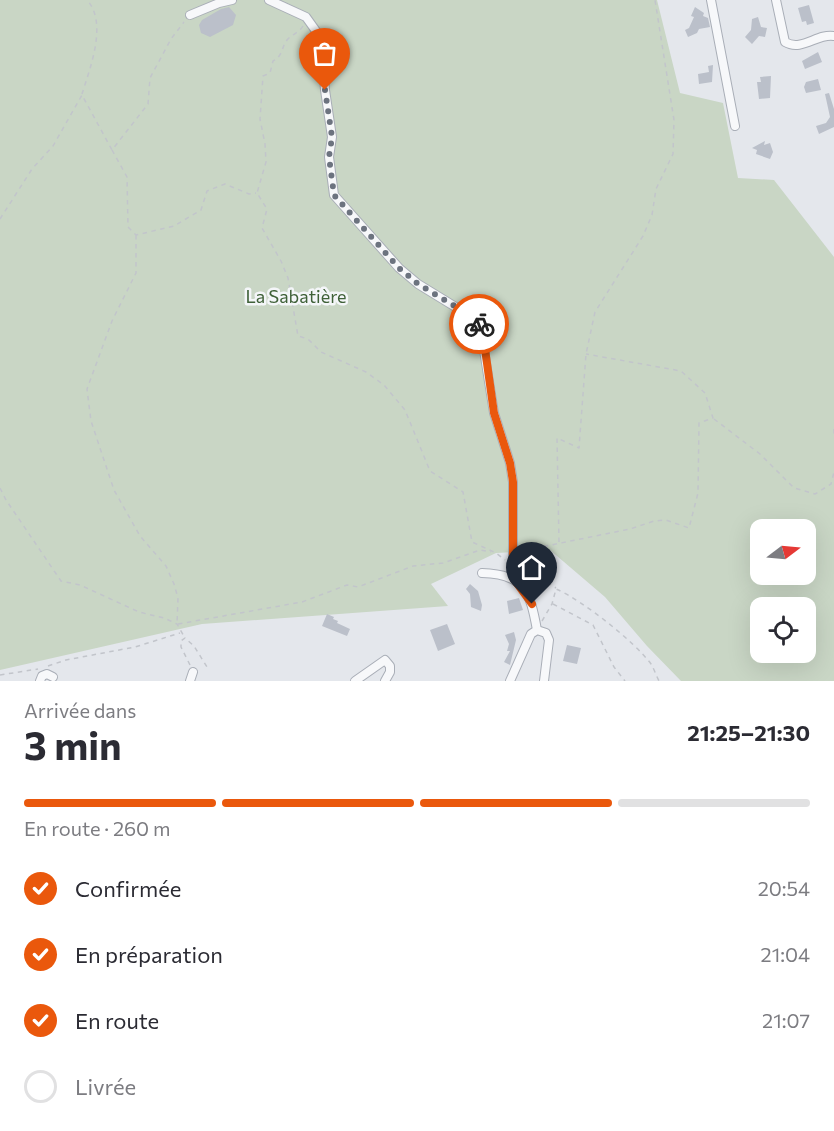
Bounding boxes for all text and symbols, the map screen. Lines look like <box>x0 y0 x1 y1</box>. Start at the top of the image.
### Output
pin <box>299 28 350 90</box>
icon: bag <box>308 37 341 70</box>
park label: La Sabatière <box>245 285 347 307</box>
courier <box>449 294 509 354</box>
icon: bike <box>463 308 496 341</box>
north arrow <box>750 519 816 585</box>
map controls <box>750 519 816 663</box>
pin <box>506 542 557 604</box>
icon: home <box>515 551 548 584</box>
button: locate <box>750 597 816 663</box>
text: Arrivée dans <box>24 698 136 722</box>
text: 21:25–21:30 <box>687 719 810 746</box>
text: 3 min <box>24 720 122 768</box>
text: En route · 260 m <box>24 816 170 840</box>
icon: check <box>24 872 57 905</box>
text: Confirmée <box>75 875 181 902</box>
text: 20:54 <box>758 876 810 900</box>
icon: check <box>24 938 57 971</box>
text: En préparation <box>75 941 223 968</box>
text: 21:04 <box>761 942 810 966</box>
icon: check <box>24 1004 57 1037</box>
text: En route <box>75 1007 159 1034</box>
text: 21:07 <box>762 1008 810 1032</box>
text: Livrée <box>75 1073 136 1100</box>

